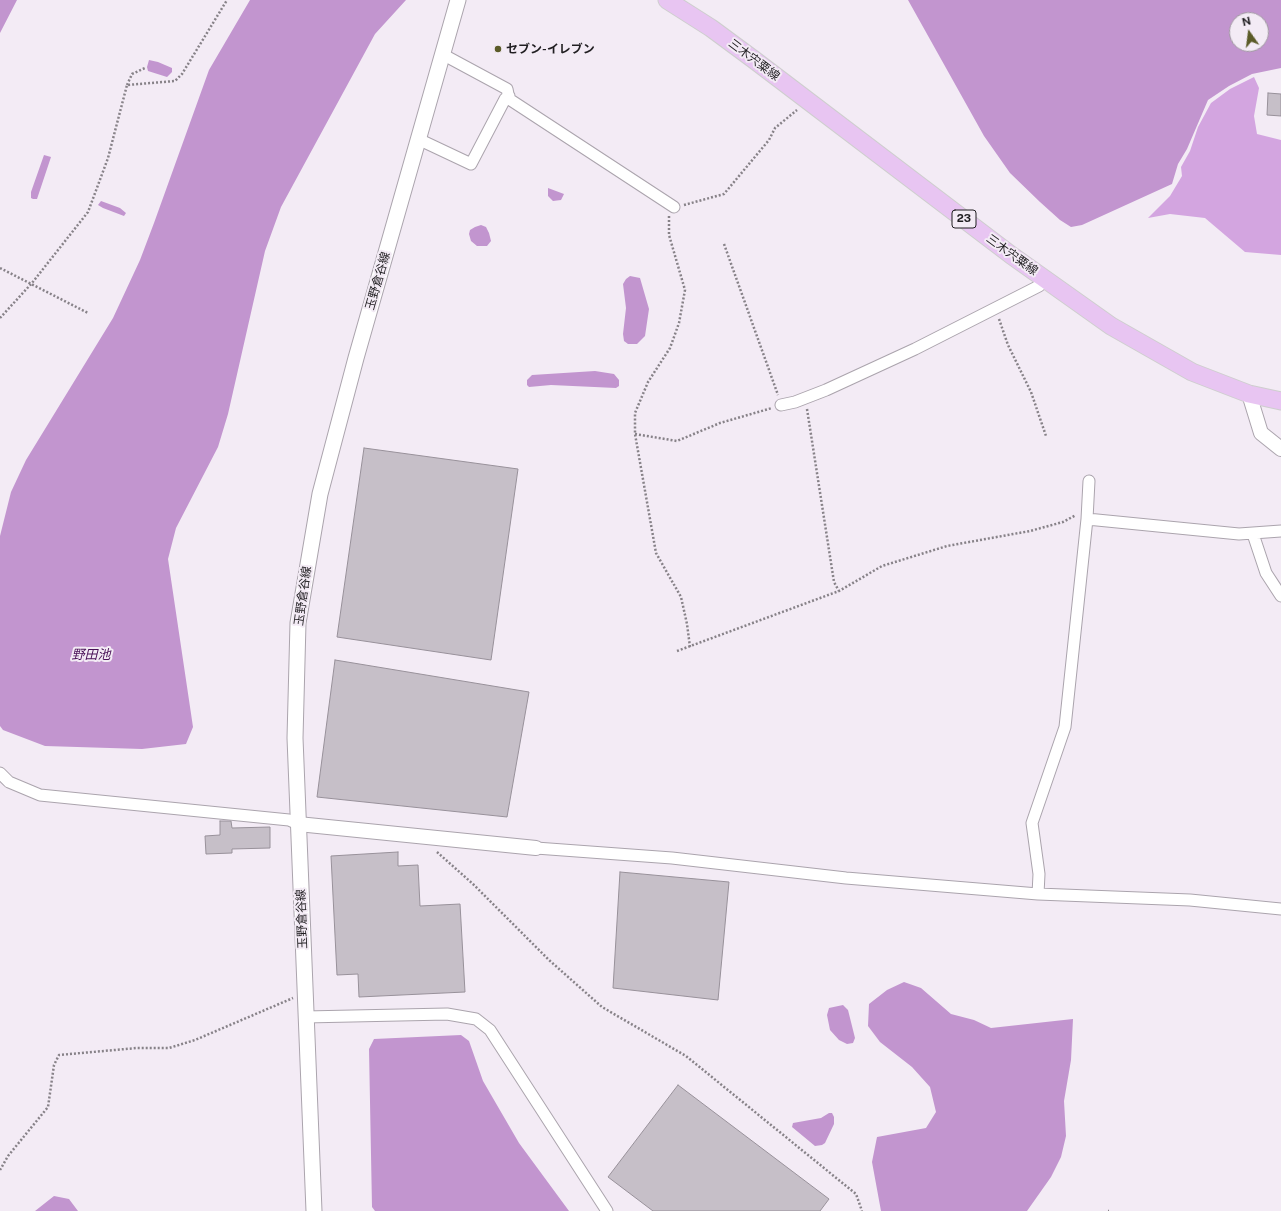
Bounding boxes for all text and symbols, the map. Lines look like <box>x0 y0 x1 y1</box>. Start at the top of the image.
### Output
north arrow <box>1229 12 1269 52</box>
text: N <box>1241 14 1252 28</box>
street label: 三木宍粟線 <box>726 36 782 84</box>
place label: セブン-イレブン <box>506 42 595 56</box>
marker: セブン-イレブン <box>493 44 503 54</box>
road number: 23 <box>952 210 976 228</box>
street label: 三木宍粟線 <box>983 232 1041 278</box>
street label: 玉野倉谷線 <box>363 250 393 312</box>
street label: 玉野倉谷線 <box>292 565 314 627</box>
water label: 野田池 <box>72 647 110 663</box>
street label: 玉野倉谷線 <box>294 889 310 949</box>

